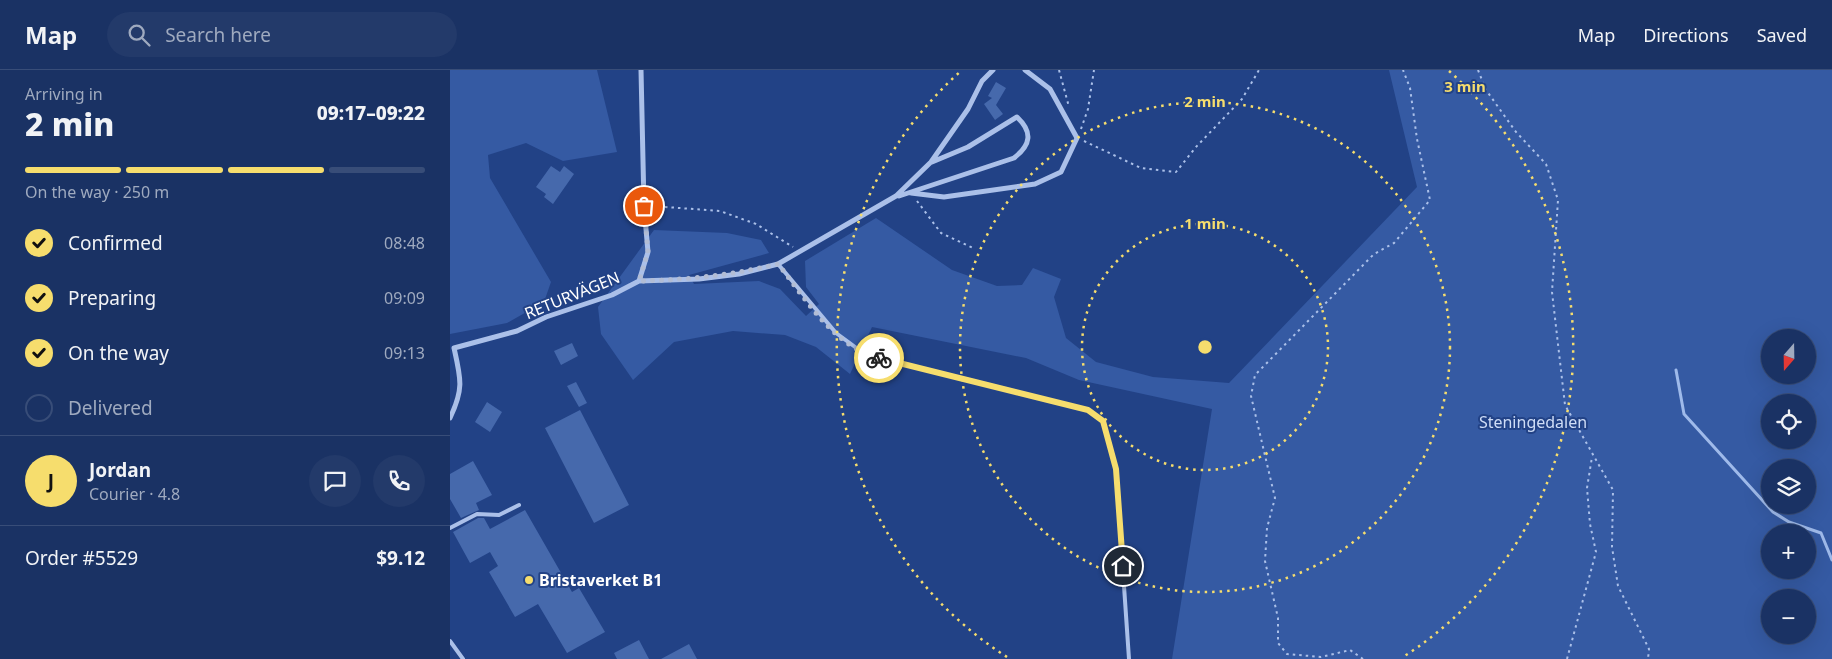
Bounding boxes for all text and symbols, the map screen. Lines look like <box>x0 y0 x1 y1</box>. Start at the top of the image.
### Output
search box <box>107 12 457 57</box>
text: Map <box>25 18 77 51</box>
icon: search <box>125 21 153 49</box>
text: Search here <box>165 22 271 48</box>
text: Map <box>1578 23 1615 47</box>
text: Directions <box>1643 23 1729 47</box>
text: Saved <box>1757 23 1807 47</box>
text: 3 min <box>1444 76 1486 96</box>
text: Arriving in <box>25 83 103 105</box>
text: 2 min <box>1184 91 1226 111</box>
text: 09:17–09:22 <box>317 100 425 126</box>
text: 2 min <box>25 102 114 145</box>
text: On the way · 250 m <box>25 181 169 203</box>
pin <box>623 185 665 227</box>
icon: bag <box>630 192 658 220</box>
text: 1 min <box>1184 213 1226 233</box>
icon: check <box>25 229 53 257</box>
text: Confirmed <box>68 230 163 256</box>
text: 08:48 <box>384 232 425 254</box>
street label: RETURVÄGEN <box>521 266 623 324</box>
icon: check <box>25 284 53 312</box>
text: Preparing <box>68 285 156 311</box>
text: 09:09 <box>384 287 425 309</box>
north arrow <box>1761 329 1816 384</box>
map controls <box>1761 329 1816 644</box>
courier <box>854 333 904 383</box>
centre of rings <box>1196 338 1214 356</box>
icon: check <box>25 339 53 367</box>
text: On the way <box>68 340 169 366</box>
text: 09:13 <box>384 342 425 364</box>
icon: bike <box>865 344 893 372</box>
button: locate <box>1761 394 1816 449</box>
text: Delivered <box>68 395 153 421</box>
park label: Steningedalen <box>1479 411 1587 433</box>
button: chat <box>309 455 361 507</box>
button: phone <box>373 455 425 507</box>
text: Jordan <box>89 457 151 483</box>
button: layers <box>1761 459 1816 514</box>
text: J <box>48 468 54 494</box>
text: Courier · 4.8 <box>89 483 180 505</box>
button: + <box>1761 524 1816 579</box>
text: Order #5529 <box>25 545 138 571</box>
text: $9.12 <box>376 545 425 571</box>
pin <box>1102 545 1144 587</box>
icon: home <box>1109 552 1137 580</box>
place label: Bristaverket B1 <box>539 569 662 591</box>
marker: Bristaverket B1 <box>523 574 535 586</box>
button: − <box>1761 589 1816 644</box>

